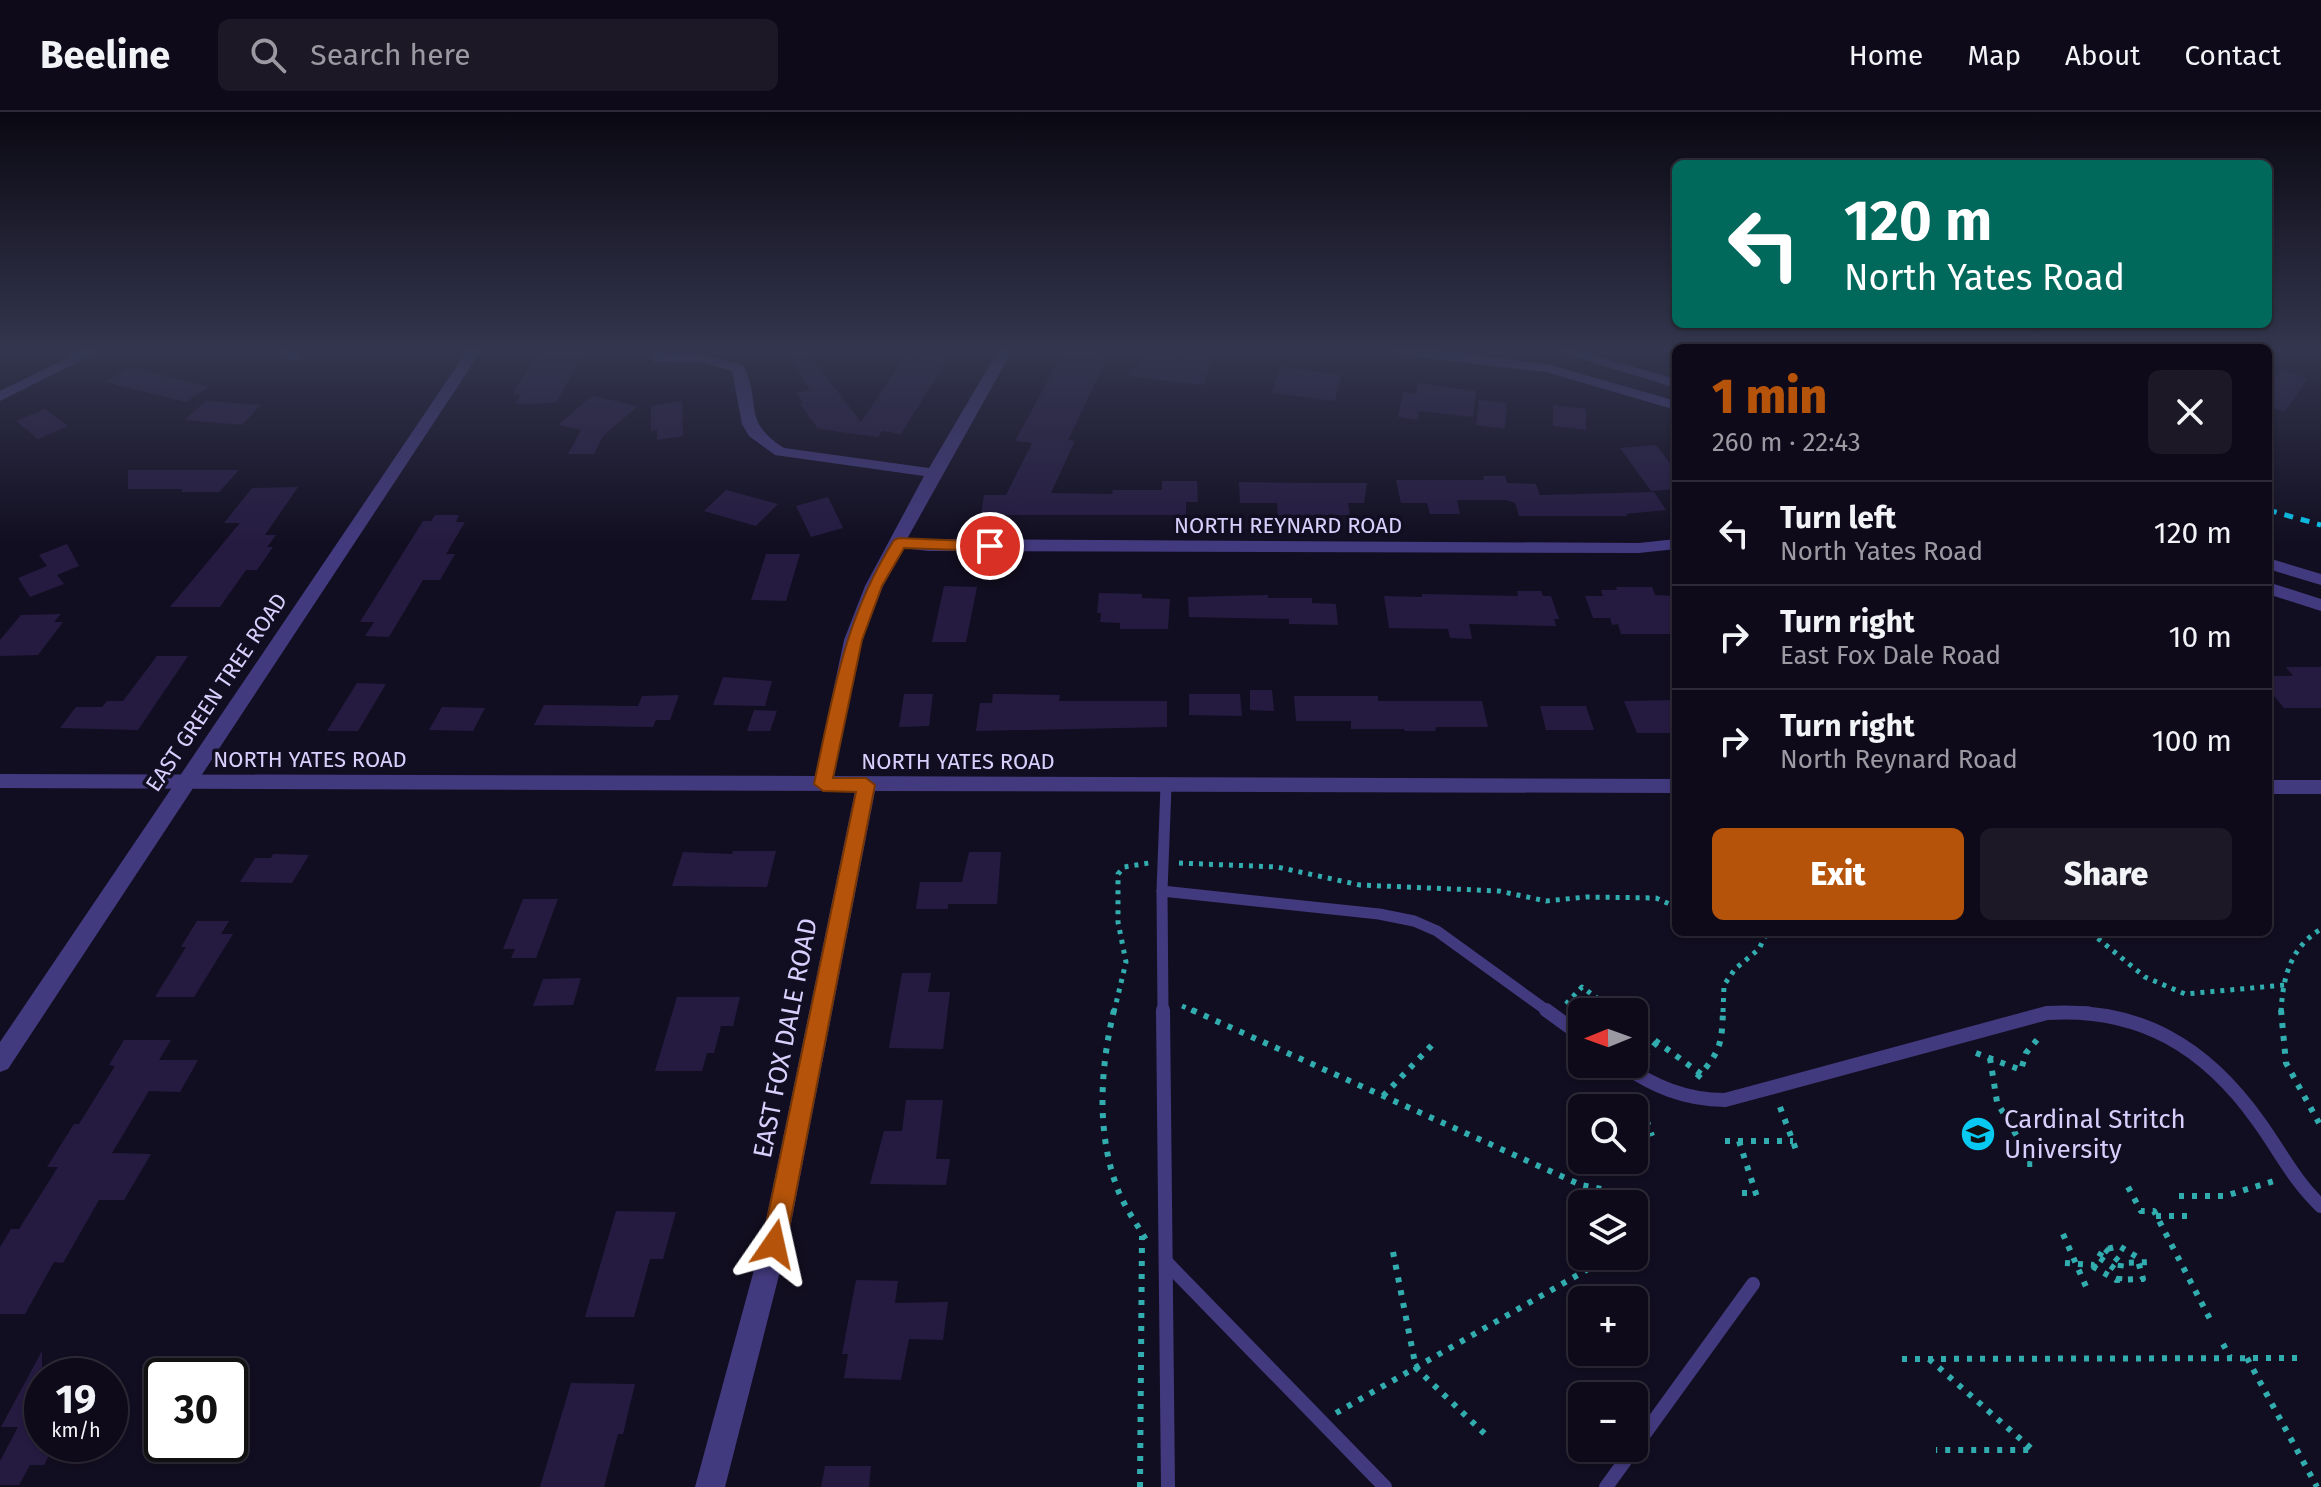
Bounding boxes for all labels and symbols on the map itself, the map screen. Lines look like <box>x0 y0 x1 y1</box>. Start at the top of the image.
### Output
pin <box>956 512 1024 580</box>
street label: NORTH REYNARD ROAD <box>1174 512 1402 539</box>
street label: EAST GREEN TREE ROAD <box>140 588 293 797</box>
street label: NORTH YATES ROAD <box>213 746 407 773</box>
street label: NORTH YATES ROAD <box>861 748 1055 775</box>
street label: EAST FOX DALE ROAD <box>747 916 824 1161</box>
north arrow <box>1568 998 1648 1078</box>
place label: Cardinal Stritch University <box>2004 1104 2186 1165</box>
school or university icon: Cardinal Stritch University <box>1959 1115 1997 1153</box>
position arrow <box>732 1202 816 1286</box>
speed limit sign: 30 <box>144 1358 248 1462</box>

